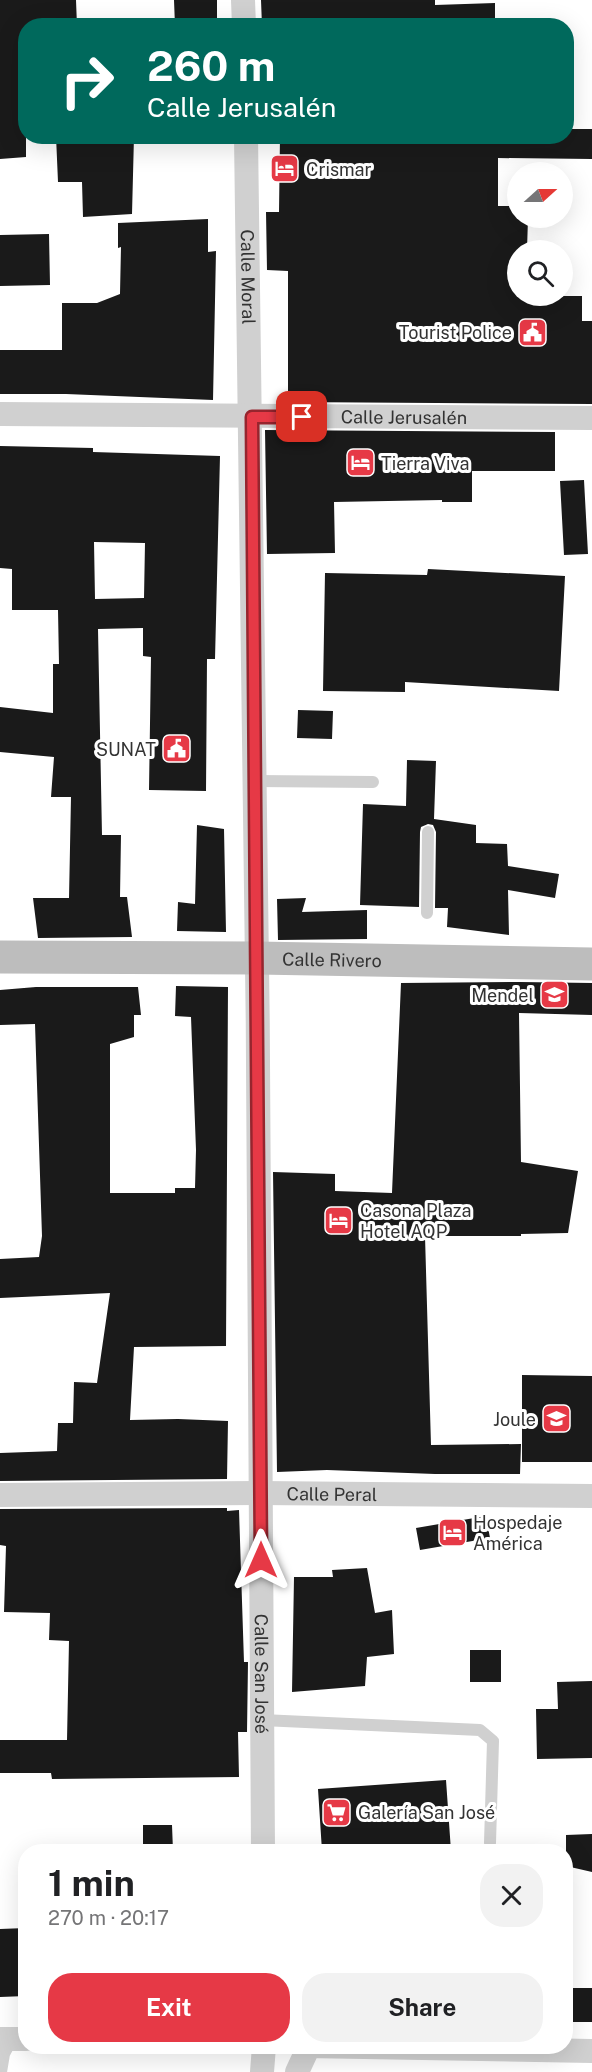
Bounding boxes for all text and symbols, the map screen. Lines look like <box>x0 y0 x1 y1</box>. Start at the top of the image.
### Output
text: 260 m <box>147 41 275 90</box>
icon: right <box>48 42 126 120</box>
text: Calle Jerusalén <box>147 91 336 123</box>
hotel icon: Crismar <box>269 153 301 185</box>
place label: Crismar <box>306 159 372 180</box>
north arrow <box>507 162 573 228</box>
map controls <box>507 162 573 306</box>
street label: Calle Moral <box>237 229 260 325</box>
button: search <box>507 240 573 306</box>
public building icon: Tourist Police <box>517 316 549 348</box>
place label: Tourist Police <box>399 322 512 343</box>
pin <box>276 391 327 442</box>
icon: arrive <box>285 400 318 433</box>
street label: Calle Jerusalén <box>341 406 467 428</box>
hotel icon: Tierra Viva <box>344 447 376 479</box>
place label: Tierra Viva <box>381 453 469 474</box>
public building icon: SUNAT <box>161 733 193 765</box>
place label: SUNAT <box>96 739 156 760</box>
street label: Calle Rivero <box>282 948 382 971</box>
school or university icon: Mendel <box>539 979 571 1011</box>
place label: Mendel <box>471 985 534 1006</box>
place label: Casona Plaza Hotel AQP <box>360 1200 472 1242</box>
hotel icon: Casona Plaza Hotel AQP <box>323 1204 355 1236</box>
school or university icon: Joule <box>541 1403 573 1435</box>
place label: Joule <box>493 1409 536 1430</box>
street label: Calle Peral <box>287 1483 377 1505</box>
place label: Hospedaje América <box>473 1512 562 1554</box>
hotel icon: Hospedaje América <box>436 1516 468 1548</box>
position arrow <box>229 1528 293 1592</box>
street label: Calle San José <box>251 1614 273 1734</box>
supermarket icon: Galería San José <box>321 1796 353 1828</box>
place label: Galería San José <box>358 1802 495 1823</box>
text: 1 min <box>48 1862 135 1904</box>
button: close <box>480 1864 543 1927</box>
text: 270 m · 20:17 <box>48 1906 169 1930</box>
button: Exit <box>48 1973 290 2042</box>
button: Share <box>302 1973 543 2042</box>

